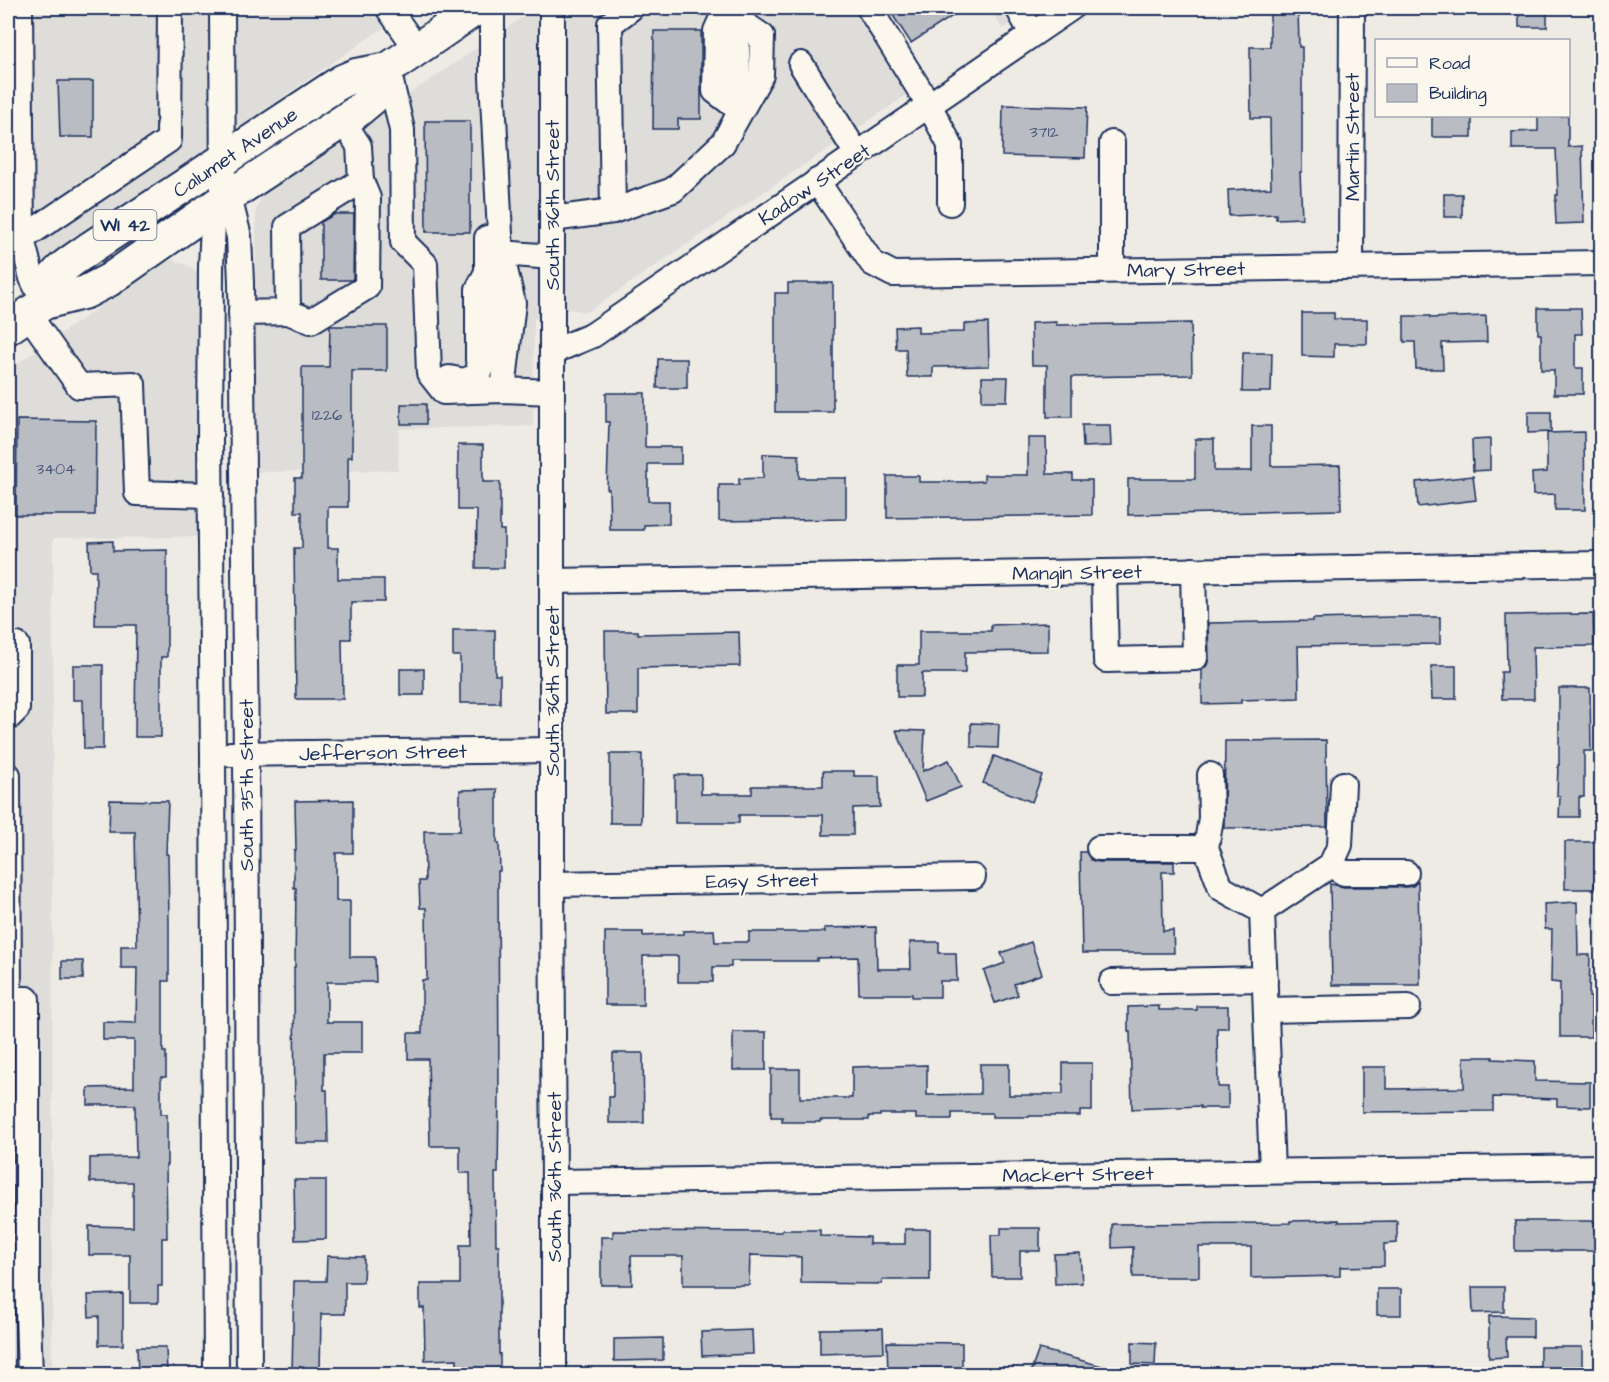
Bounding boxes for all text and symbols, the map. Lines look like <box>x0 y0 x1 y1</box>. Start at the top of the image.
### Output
legend <box>1375 39 1570 117</box>
text: Road <box>1429 51 1470 76</box>
street label: Martin Street <box>1339 73 1367 201</box>
text: Building <box>1429 81 1487 107</box>
street label: Calumet Avenue <box>168 101 304 205</box>
street label: South 36th Street <box>539 120 567 290</box>
house number: 3712 <box>1029 121 1059 143</box>
street label: Kadow Street <box>753 137 876 233</box>
road number: WI 42 <box>94 210 156 240</box>
street label: Mary Street <box>1127 255 1245 286</box>
house number: 1226 <box>312 404 342 426</box>
house number: 3404 <box>36 458 76 480</box>
street label: Mangin Street <box>1012 558 1142 589</box>
street label: South 36th Street <box>539 606 567 776</box>
street label: South 35th Street <box>233 699 261 871</box>
street label: Jefferson Street <box>299 738 467 768</box>
street label: Easy Street <box>705 866 819 897</box>
street label: South 36th Street <box>541 1092 569 1262</box>
street label: Mackert Street <box>1002 1160 1154 1190</box>

